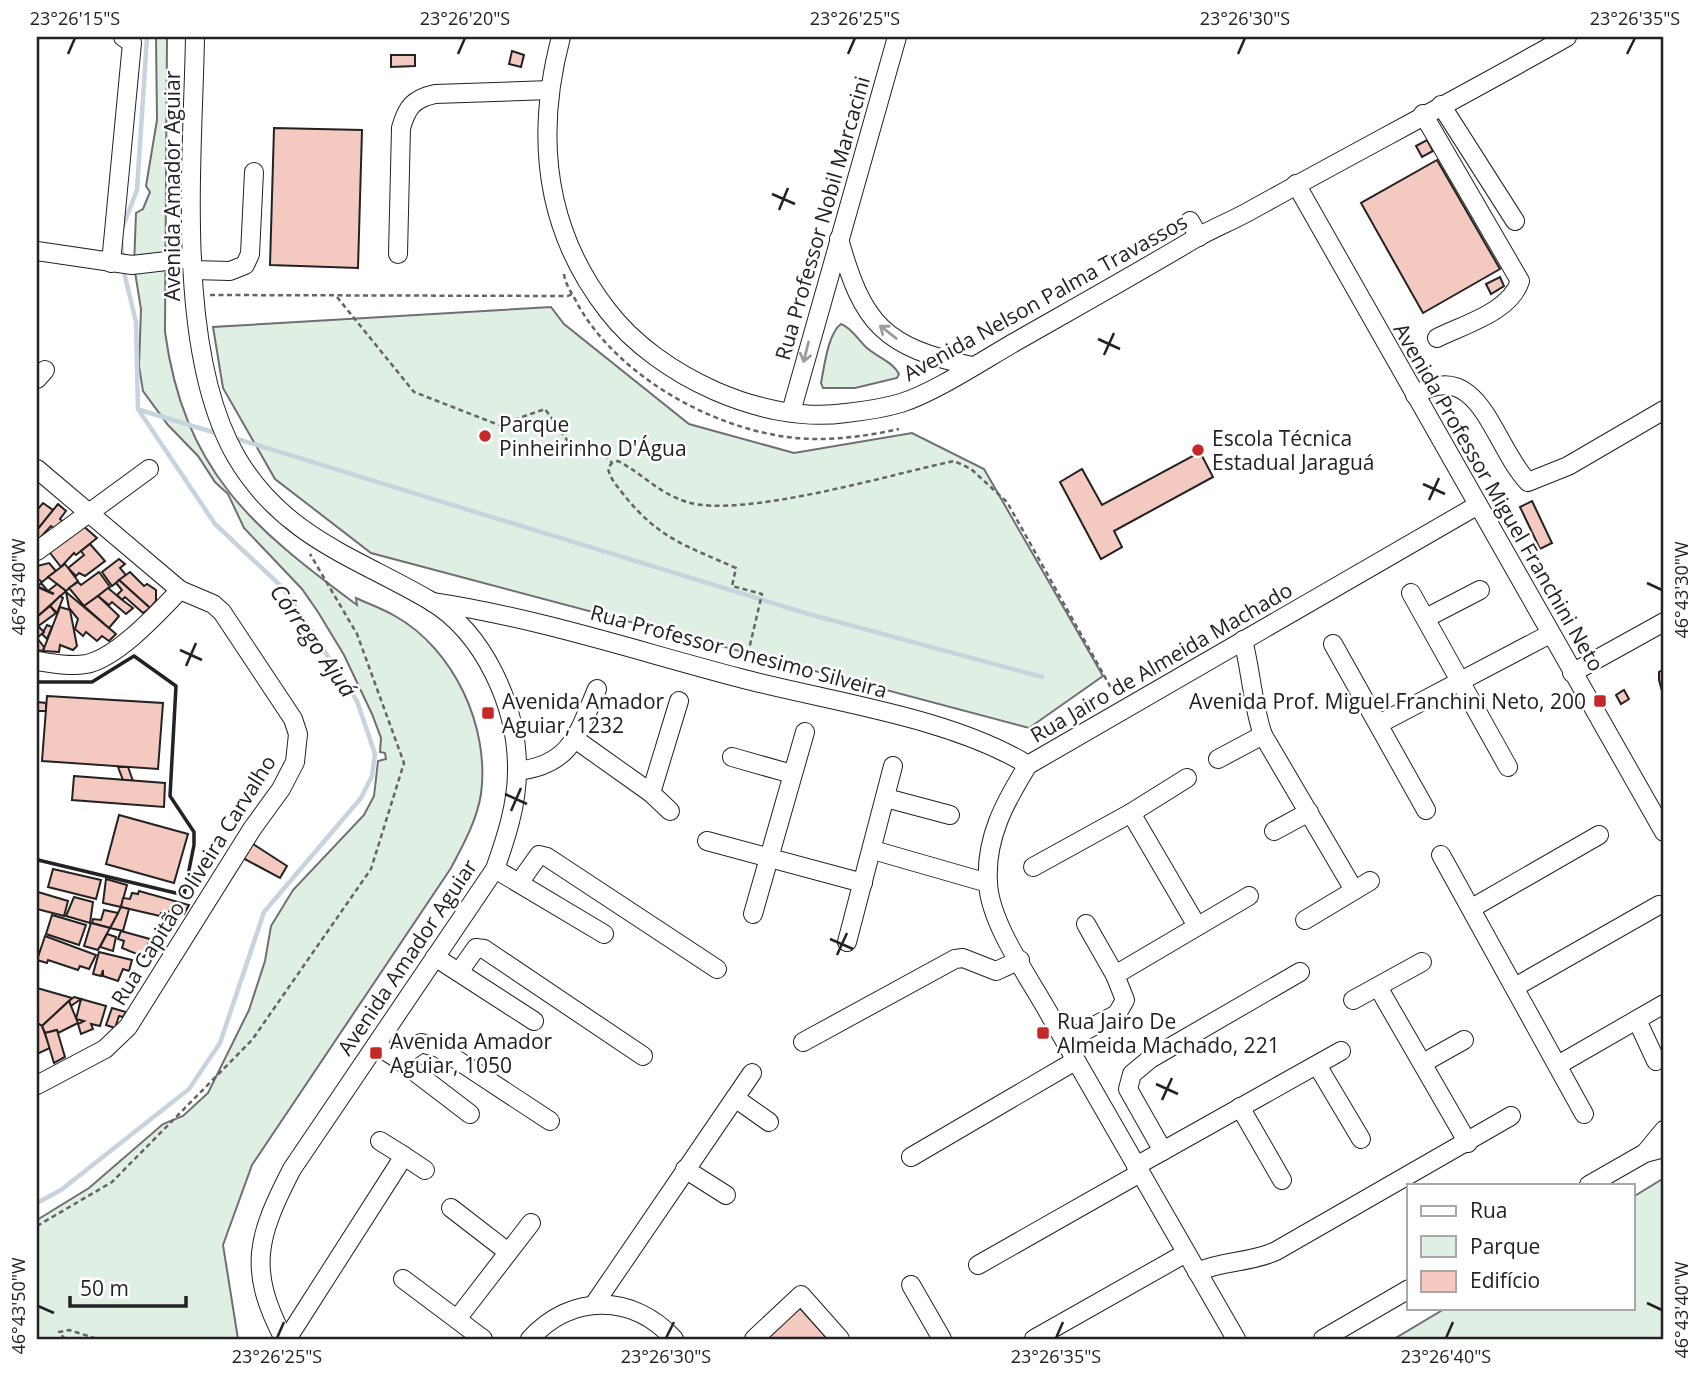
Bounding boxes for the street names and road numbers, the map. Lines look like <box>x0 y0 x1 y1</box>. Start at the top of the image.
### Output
street label: Avenida Amador Aguiar <box>158 70 186 301</box>
street label: Rua Professor Nobil Marcacini <box>768 73 876 363</box>
street label: Avenida Nelson Palma Travassos <box>898 207 1192 387</box>
street label: Avenida Professor Miguel Franchini Neto <box>1387 318 1611 676</box>
street label: Rua Jairo de Almeida Machado <box>1025 575 1297 749</box>
street label: Rua Professor Onesimo Silveira <box>588 598 890 704</box>
street label: Rua Capitão Oliveira Carvalho <box>104 750 282 1010</box>
street label: Avenida Amador Aguiar <box>331 853 483 1060</box>

